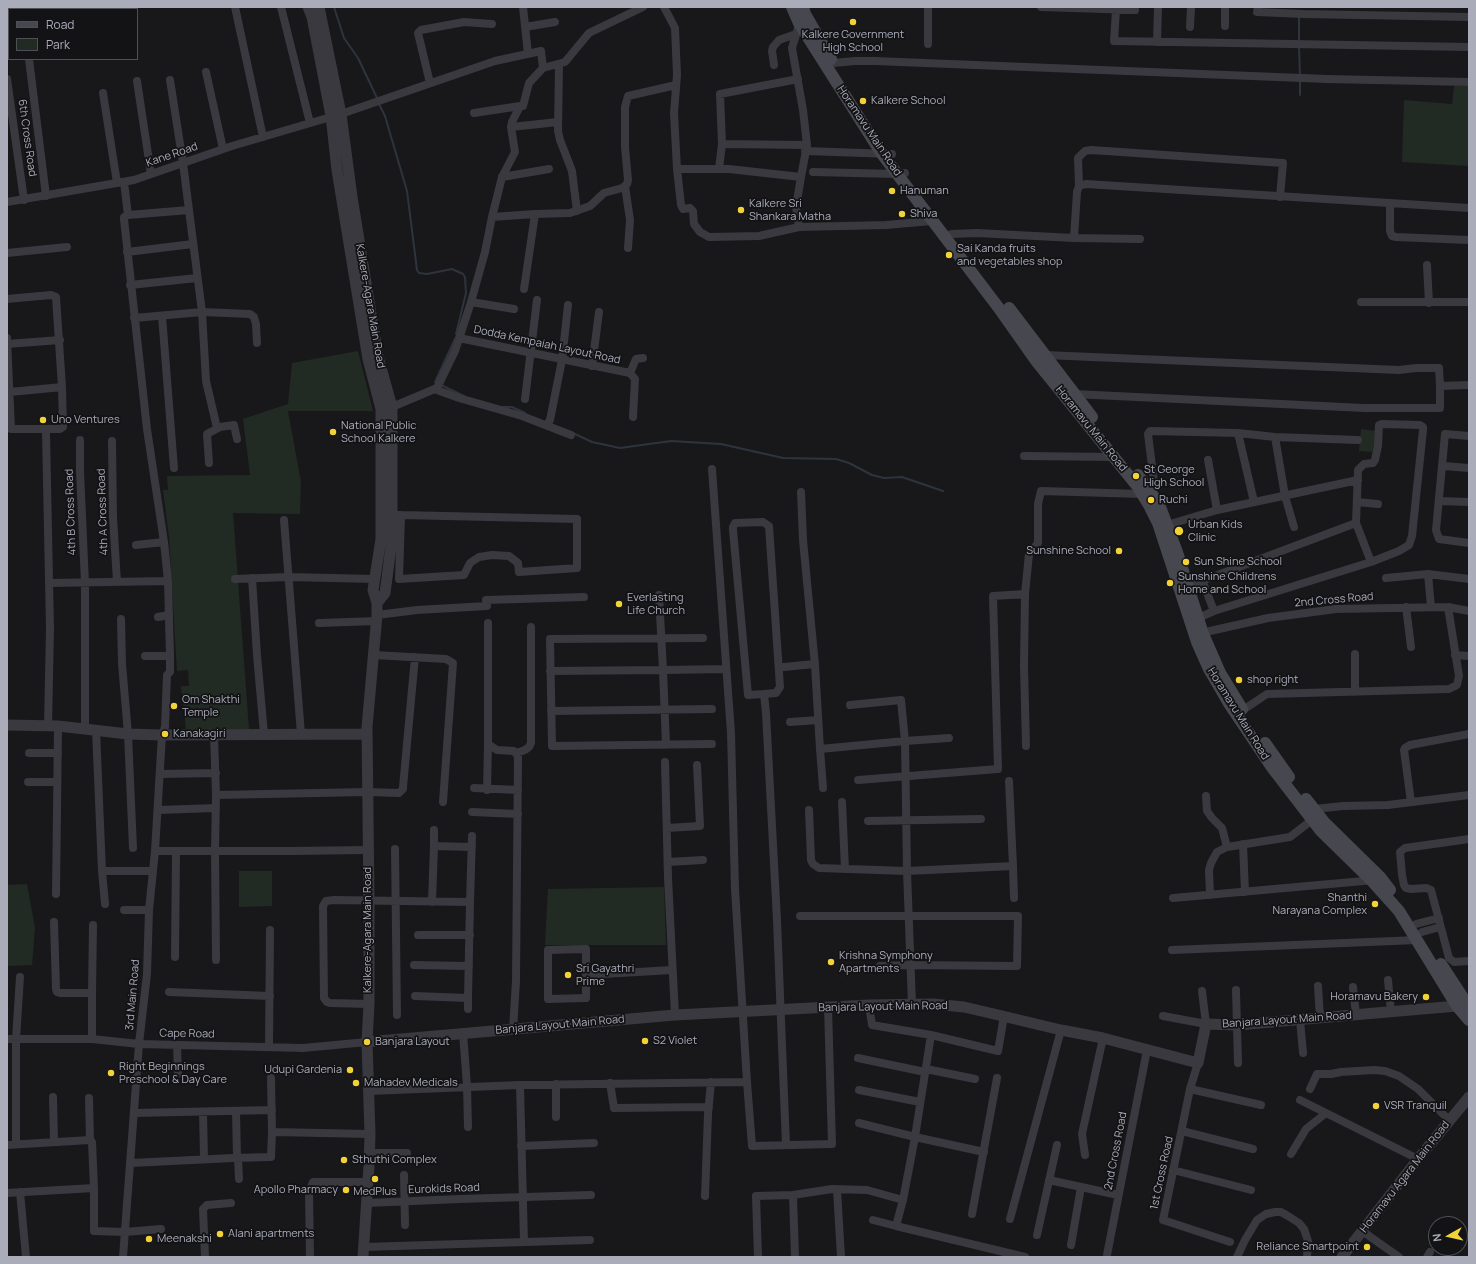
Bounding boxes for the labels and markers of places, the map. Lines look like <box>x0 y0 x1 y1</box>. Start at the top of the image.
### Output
marker: Kalkere Government High School <box>848 17 858 27</box>
place label: Kalkere Government High School <box>802 28 904 54</box>
place label: Kalkere School <box>871 94 945 108</box>
marker: Kalkere School <box>858 96 868 106</box>
place label: Hanuman <box>900 184 949 198</box>
marker: Hanuman <box>887 186 897 196</box>
place label: Kalkere Sri Shankara Matha <box>749 197 831 223</box>
marker: Kalkere Sri Shankara Matha <box>736 205 746 215</box>
place label: Shiva <box>910 207 937 221</box>
marker: Shiva <box>897 209 907 219</box>
place label: Sai Kanda fruits and vegetables shop <box>957 242 1062 268</box>
marker: Sai Kanda fruits and vegetables shop <box>944 250 954 260</box>
place label: Uno Ventures <box>51 413 120 427</box>
marker: Uno Ventures <box>38 415 48 425</box>
place label: National Public School Kalkere <box>341 419 416 445</box>
marker: National Public School Kalkere <box>328 427 338 437</box>
place label: St George High School <box>1144 463 1204 489</box>
marker: St George High School <box>1131 471 1141 481</box>
place label: Ruchi <box>1159 493 1188 507</box>
marker: Ruchi <box>1146 495 1156 505</box>
place label: Urban Kids Clinic <box>1188 518 1242 544</box>
marker: Urban Kids Clinic <box>1173 525 1185 537</box>
place label: Sunshine School <box>1026 544 1111 558</box>
marker: Sunshine School <box>1114 546 1124 556</box>
place label: Sun Shine School <box>1194 555 1282 569</box>
marker: Sun Shine School <box>1181 557 1191 567</box>
place label: Sunshine Childrens Home and School <box>1178 570 1276 596</box>
marker: Sunshine Childrens Home and School <box>1165 578 1175 588</box>
place label: Everlasting Life Church <box>627 591 685 617</box>
marker: Everlasting Life Church <box>614 599 624 609</box>
place label: shop right <box>1247 673 1299 687</box>
marker: shop right <box>1234 675 1244 685</box>
place label: Om Shakthi Temple <box>182 693 240 719</box>
marker: Om Shakthi Temple <box>169 701 179 711</box>
place label: Kanakagiri <box>173 727 225 741</box>
marker: Kanakagiri <box>160 729 170 739</box>
place label: Shanthi Narayana Complex <box>1273 891 1367 917</box>
marker: Shanthi Narayana Complex <box>1370 899 1380 909</box>
place label: Krishna Symphony Apartments <box>839 949 933 975</box>
marker: Krishna Symphony Apartments <box>826 957 836 967</box>
place label: Sri Gayathri Prime <box>576 962 634 988</box>
marker: Sri Gayathri Prime <box>563 970 573 980</box>
place label: Horamavu Bakery <box>1330 990 1418 1004</box>
marker: Horamavu Bakery <box>1421 992 1431 1002</box>
place label: S2 Violet <box>653 1034 697 1048</box>
place label: Banjara Layout <box>375 1035 450 1049</box>
marker: S2 Violet <box>640 1036 650 1046</box>
marker: Banjara Layout <box>362 1037 372 1047</box>
place label: Right Beginnings Preschool & Day Care <box>119 1060 227 1086</box>
place label: Udupi Gardenia <box>264 1063 342 1077</box>
marker: Udupi Gardenia <box>345 1065 355 1075</box>
marker: Right Beginnings Preschool & Day Care <box>106 1068 116 1078</box>
place label: Mahadev Medicals <box>364 1076 458 1090</box>
marker: Mahadev Medicals <box>351 1078 361 1088</box>
place label: VSR Tranquil <box>1384 1099 1447 1113</box>
marker: VSR Tranquil <box>1371 1101 1381 1111</box>
place label: Sthuthi Complex <box>352 1153 437 1167</box>
marker: Sthuthi Complex <box>339 1155 349 1165</box>
marker: MedPlus <box>370 1174 380 1184</box>
place label: Apollo Pharmacy <box>254 1183 338 1197</box>
marker: Apollo Pharmacy <box>341 1185 351 1195</box>
place label: MedPlus <box>353 1185 397 1199</box>
place label: Alani apartments <box>228 1227 314 1241</box>
marker: Alani apartments <box>215 1229 225 1239</box>
place label: Meenakshi <box>157 1232 212 1246</box>
marker: Meenakshi <box>144 1234 154 1244</box>
place label: Reliance Smartpoint <box>1256 1240 1359 1254</box>
marker: Reliance Smartpoint <box>1362 1242 1372 1252</box>

